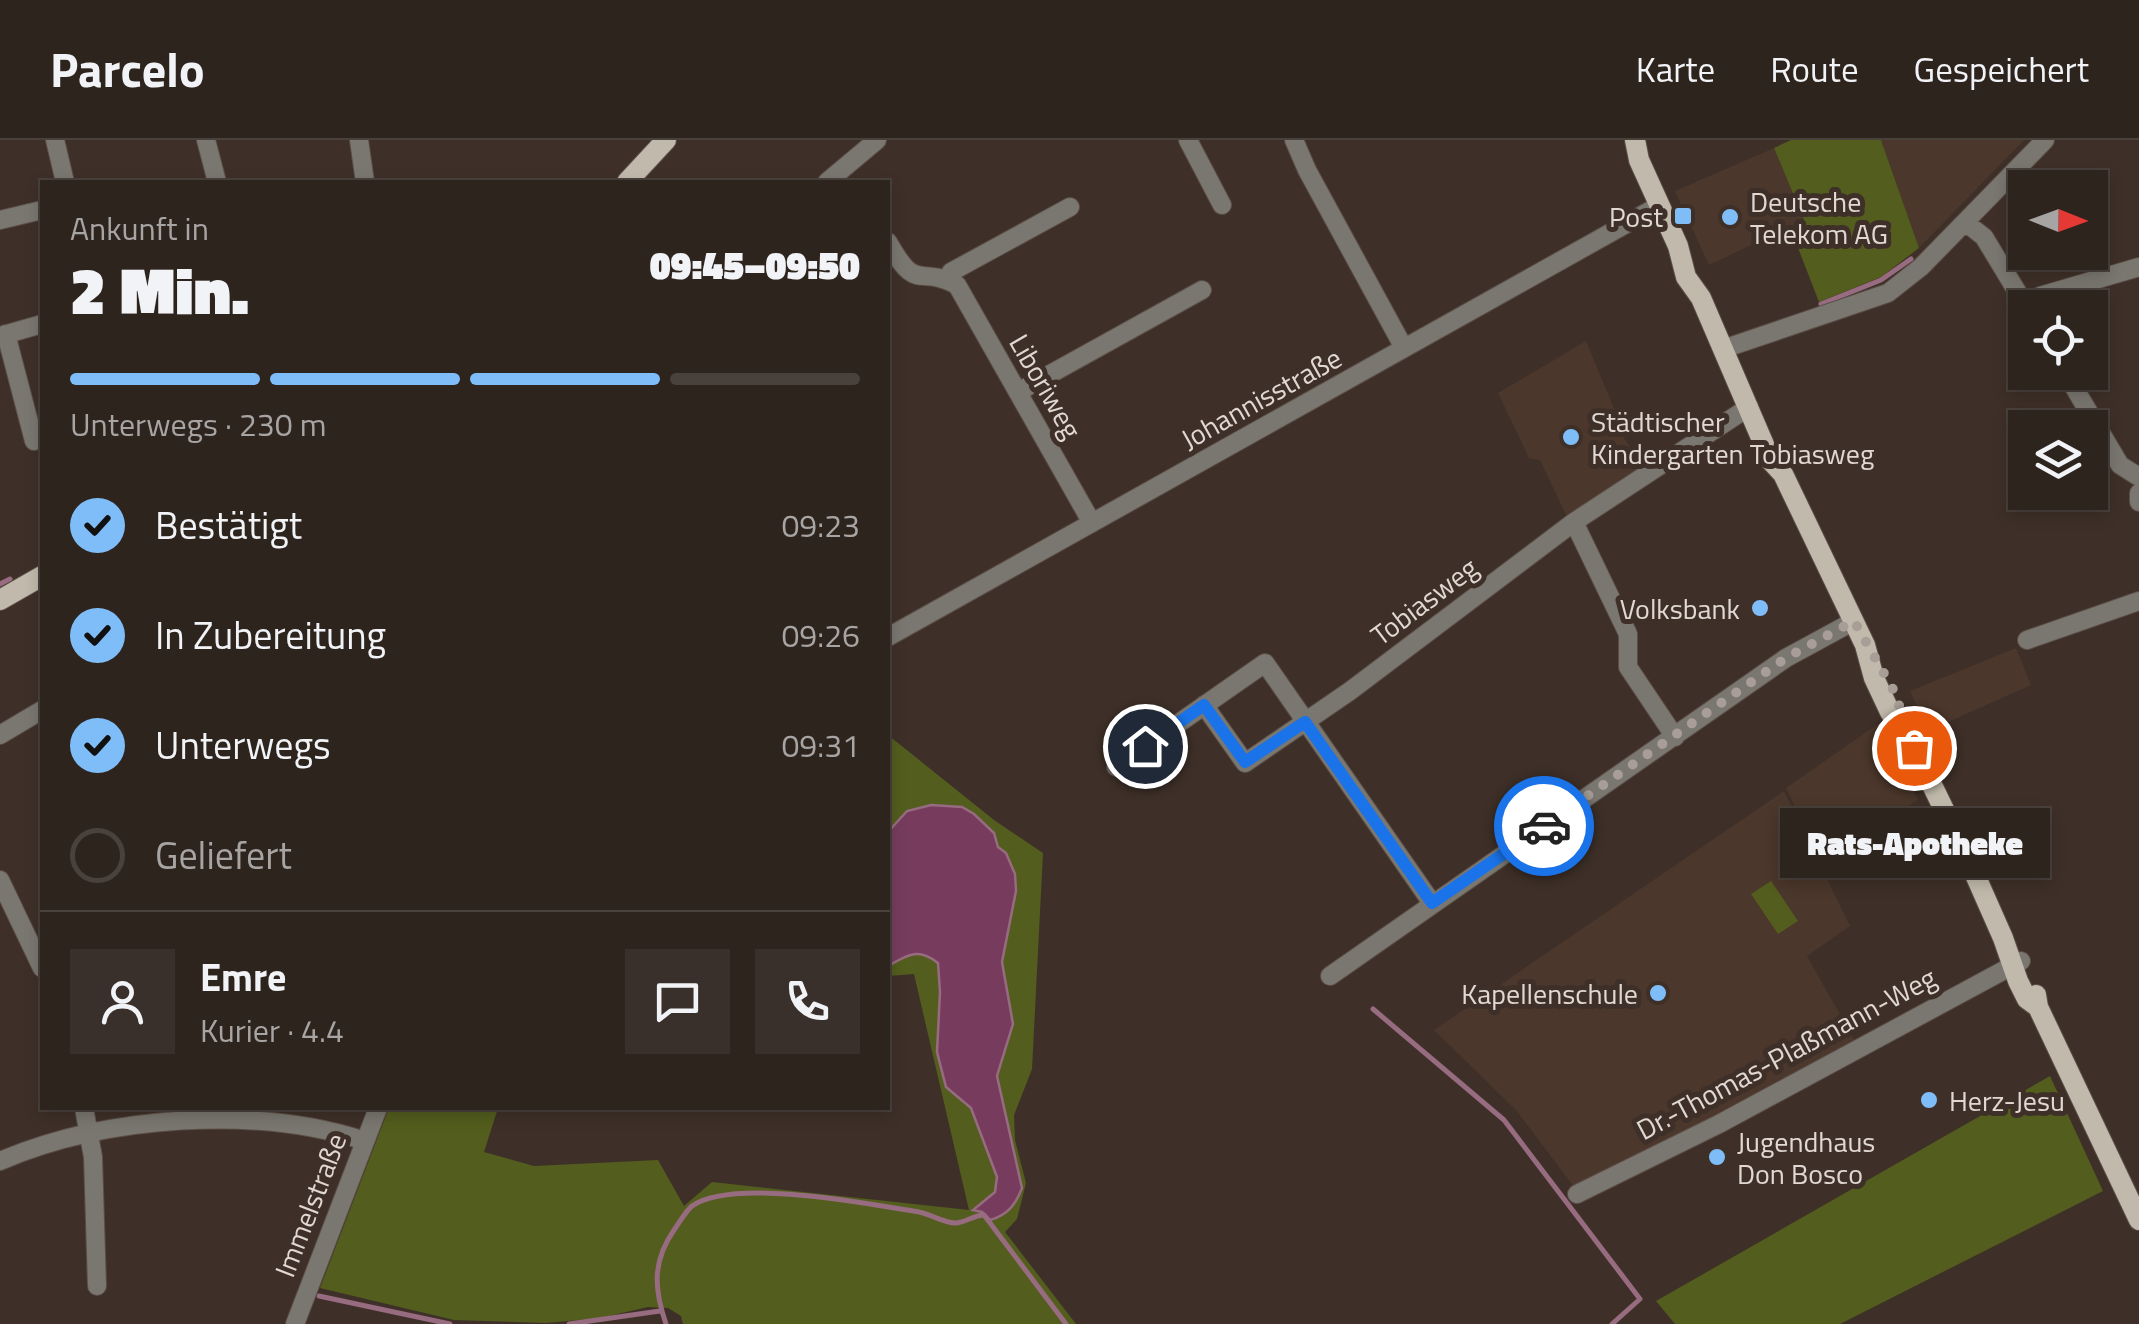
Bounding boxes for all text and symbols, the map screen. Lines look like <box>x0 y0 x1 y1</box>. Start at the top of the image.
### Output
text: Parcelo <box>50 33 205 106</box>
text: Karte <box>1636 42 1715 96</box>
text: Route <box>1770 42 1859 96</box>
text: Gespeichert <box>1914 42 2089 96</box>
north arrow <box>2008 170 2108 270</box>
map controls <box>2008 170 2108 510</box>
place label: Deutsche Telekom AG <box>1750 180 1888 255</box>
place label: Post <box>1609 195 1663 238</box>
text: Ankunft in <box>70 204 209 252</box>
marker: Post <box>1672 205 1694 227</box>
marker: Deutsche Telekom AG <box>1719 206 1741 228</box>
text: 09:45–09:50 <box>650 236 860 294</box>
text: 2 Min. <box>70 240 249 339</box>
button: locate <box>2008 290 2108 390</box>
street label: Liboriweg <box>999 326 1093 446</box>
street label: Johannisstraße <box>1173 336 1349 460</box>
text: Unterwegs · 230 m <box>70 400 326 448</box>
place label: Städtischer Kindergarten Tobiasweg <box>1591 400 1874 475</box>
button: layers <box>2008 410 2108 510</box>
marker: Städtischer Kindergarten Tobiasweg <box>1560 426 1582 448</box>
text: Bestätigt <box>155 496 302 554</box>
icon: check <box>70 498 125 553</box>
text: 09:23 <box>781 501 860 549</box>
street label: Tobiasweg <box>1361 546 1487 656</box>
place label: Volksbank <box>1620 587 1740 630</box>
marker: Volksbank <box>1749 597 1771 619</box>
text: In Zubereitung <box>155 606 386 664</box>
icon: check <box>70 608 125 663</box>
text: 09:26 <box>781 611 860 659</box>
pin <box>1103 704 1188 789</box>
pin <box>1872 706 1957 791</box>
text: Unterwegs <box>155 716 331 774</box>
icon: check <box>70 718 125 773</box>
icon: home <box>1118 719 1173 774</box>
text: 09:31 <box>781 721 860 769</box>
icon: bag <box>1887 721 1942 776</box>
courier <box>1494 776 1594 876</box>
icon: car <box>1517 799 1572 854</box>
callout: Rats-Apotheke <box>1779 808 2049 878</box>
text: Rats-Apotheke <box>1807 819 2023 867</box>
text: Geliefert <box>155 826 292 884</box>
text: Emre <box>200 948 286 1006</box>
button: person <box>70 949 175 1054</box>
button: chat <box>625 949 730 1054</box>
button: phone <box>755 949 860 1054</box>
street label: Dr.-Thomas-Plaßmann-Weg <box>1628 956 1944 1150</box>
place label: Kapellenschule <box>1461 972 1638 1015</box>
marker: Kapellenschule <box>1647 982 1669 1004</box>
text: Kurier · 4.4 <box>200 1006 344 1054</box>
place label: Herz-Jesu <box>1949 1079 2065 1122</box>
marker: Herz-Jesu <box>1918 1089 1940 1111</box>
place label: Jugendhaus Don Bosco <box>1737 1120 1875 1195</box>
street label: Immelstraße <box>263 1127 357 1283</box>
marker: Jugendhaus Don Bosco <box>1706 1146 1728 1168</box>

